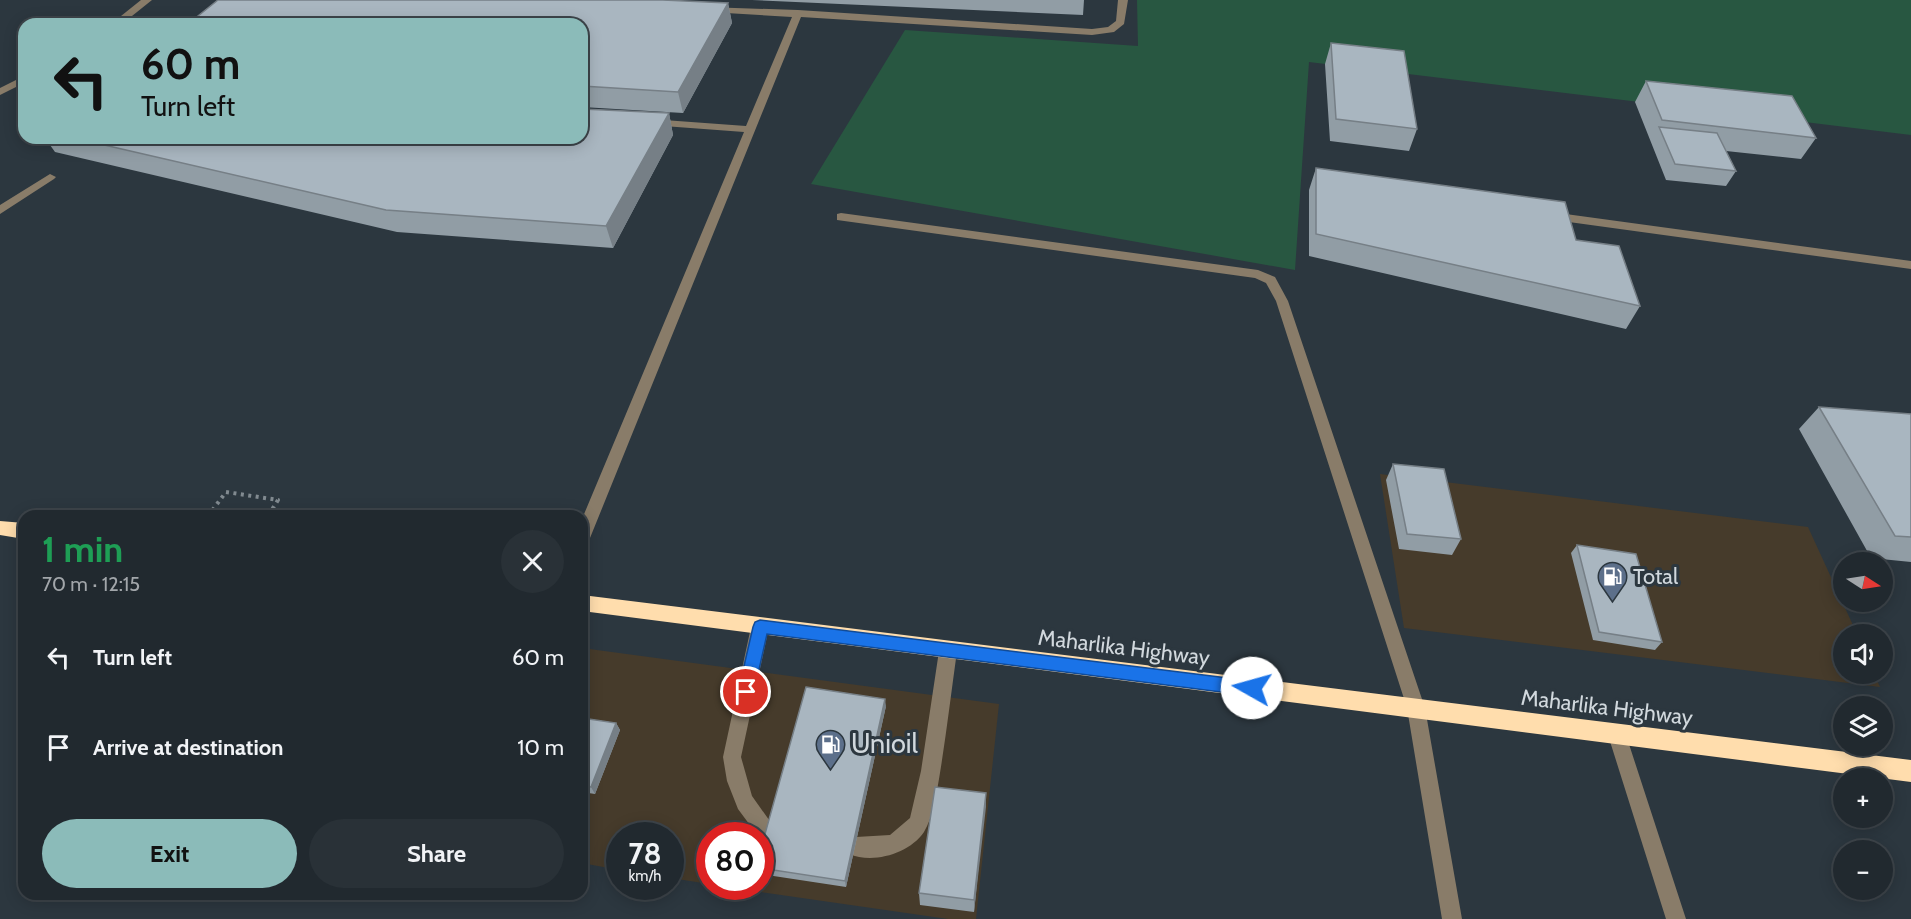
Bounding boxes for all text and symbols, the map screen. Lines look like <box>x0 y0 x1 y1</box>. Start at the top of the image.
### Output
text: 60 m <box>141 38 240 90</box>
icon: left <box>42 42 120 120</box>
text: Turn left <box>141 90 235 123</box>
text: 1 min <box>42 527 123 571</box>
button: close <box>501 530 564 593</box>
north arrow <box>1833 552 1893 612</box>
map controls <box>1833 552 1893 900</box>
fuel station icon: Total <box>1596 560 1628 602</box>
place label: Total <box>1633 563 1679 590</box>
text: 70 m · 12:15 <box>42 572 140 596</box>
street label: Maharlika Highway <box>1037 624 1211 671</box>
button: sound <box>1833 624 1893 684</box>
icon: left <box>42 641 75 674</box>
text: Turn left <box>93 644 172 671</box>
text: 60 m <box>512 644 564 671</box>
position arrow <box>1220 656 1284 720</box>
pin <box>720 666 771 717</box>
icon: arrive <box>729 675 762 708</box>
street label: Maharlika Highway <box>1520 684 1694 731</box>
button: layers <box>1833 696 1893 756</box>
place label: Unioil <box>851 727 919 760</box>
fuel station icon: Unioil <box>814 728 846 770</box>
icon: arrive <box>42 731 75 764</box>
text: Arrive at destination <box>93 734 283 761</box>
text: 10 m <box>517 734 564 761</box>
button: + <box>1833 768 1893 828</box>
button: Exit <box>42 819 297 888</box>
button: Share <box>309 819 564 888</box>
speed limit sign: 80 <box>696 822 774 900</box>
text: 78 <box>628 835 662 872</box>
button: − <box>1833 840 1893 900</box>
text: km/h <box>629 867 661 885</box>

